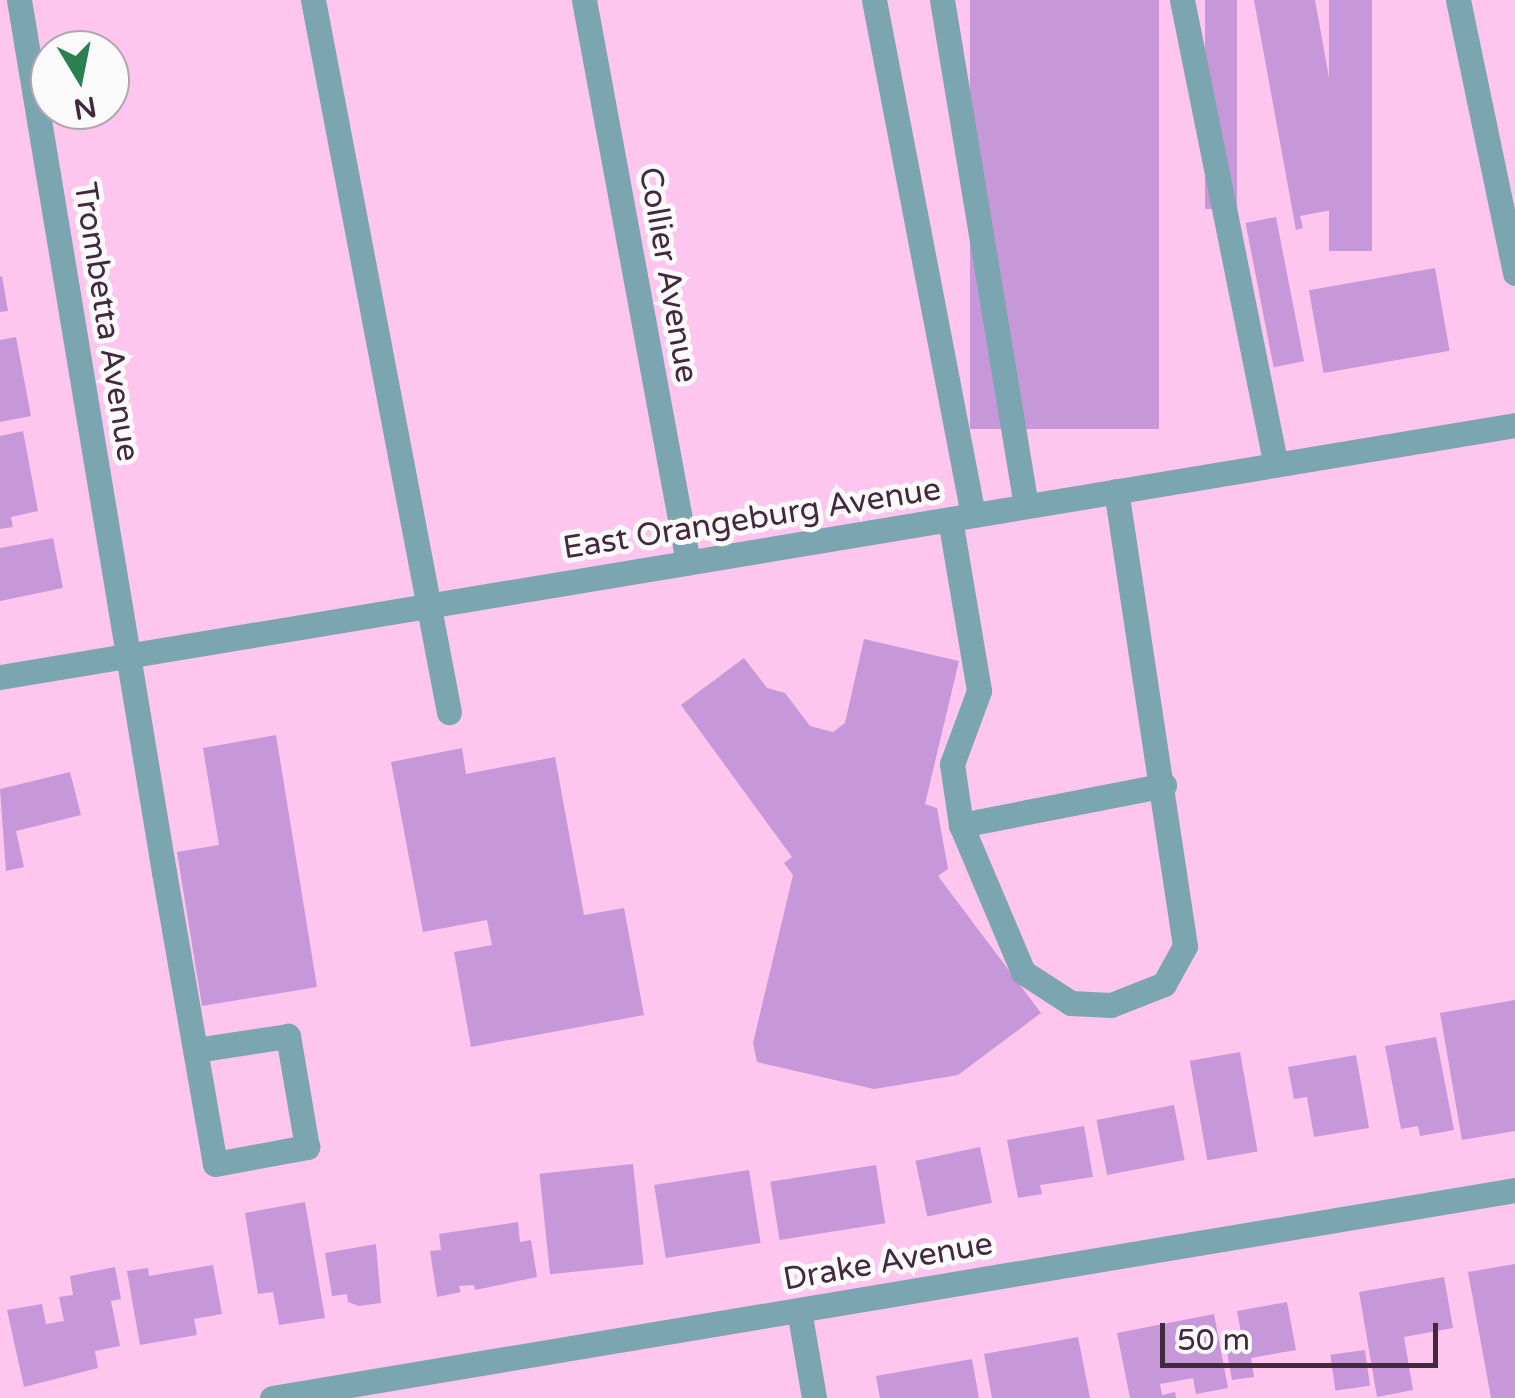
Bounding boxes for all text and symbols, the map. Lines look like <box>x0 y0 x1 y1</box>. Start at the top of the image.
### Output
north arrow <box>30 30 130 130</box>
text: N <box>71 89 99 126</box>
street label: Collier Avenue <box>630 164 706 386</box>
street label: Trombetta Avenue <box>65 180 147 464</box>
street label: East Orangeburg Avenue <box>560 470 944 568</box>
street label: Drake Avenue <box>780 1225 996 1299</box>
scale bar <box>1165 1303 1442 1365</box>
text: 50 m <box>1177 1322 1250 1359</box>

